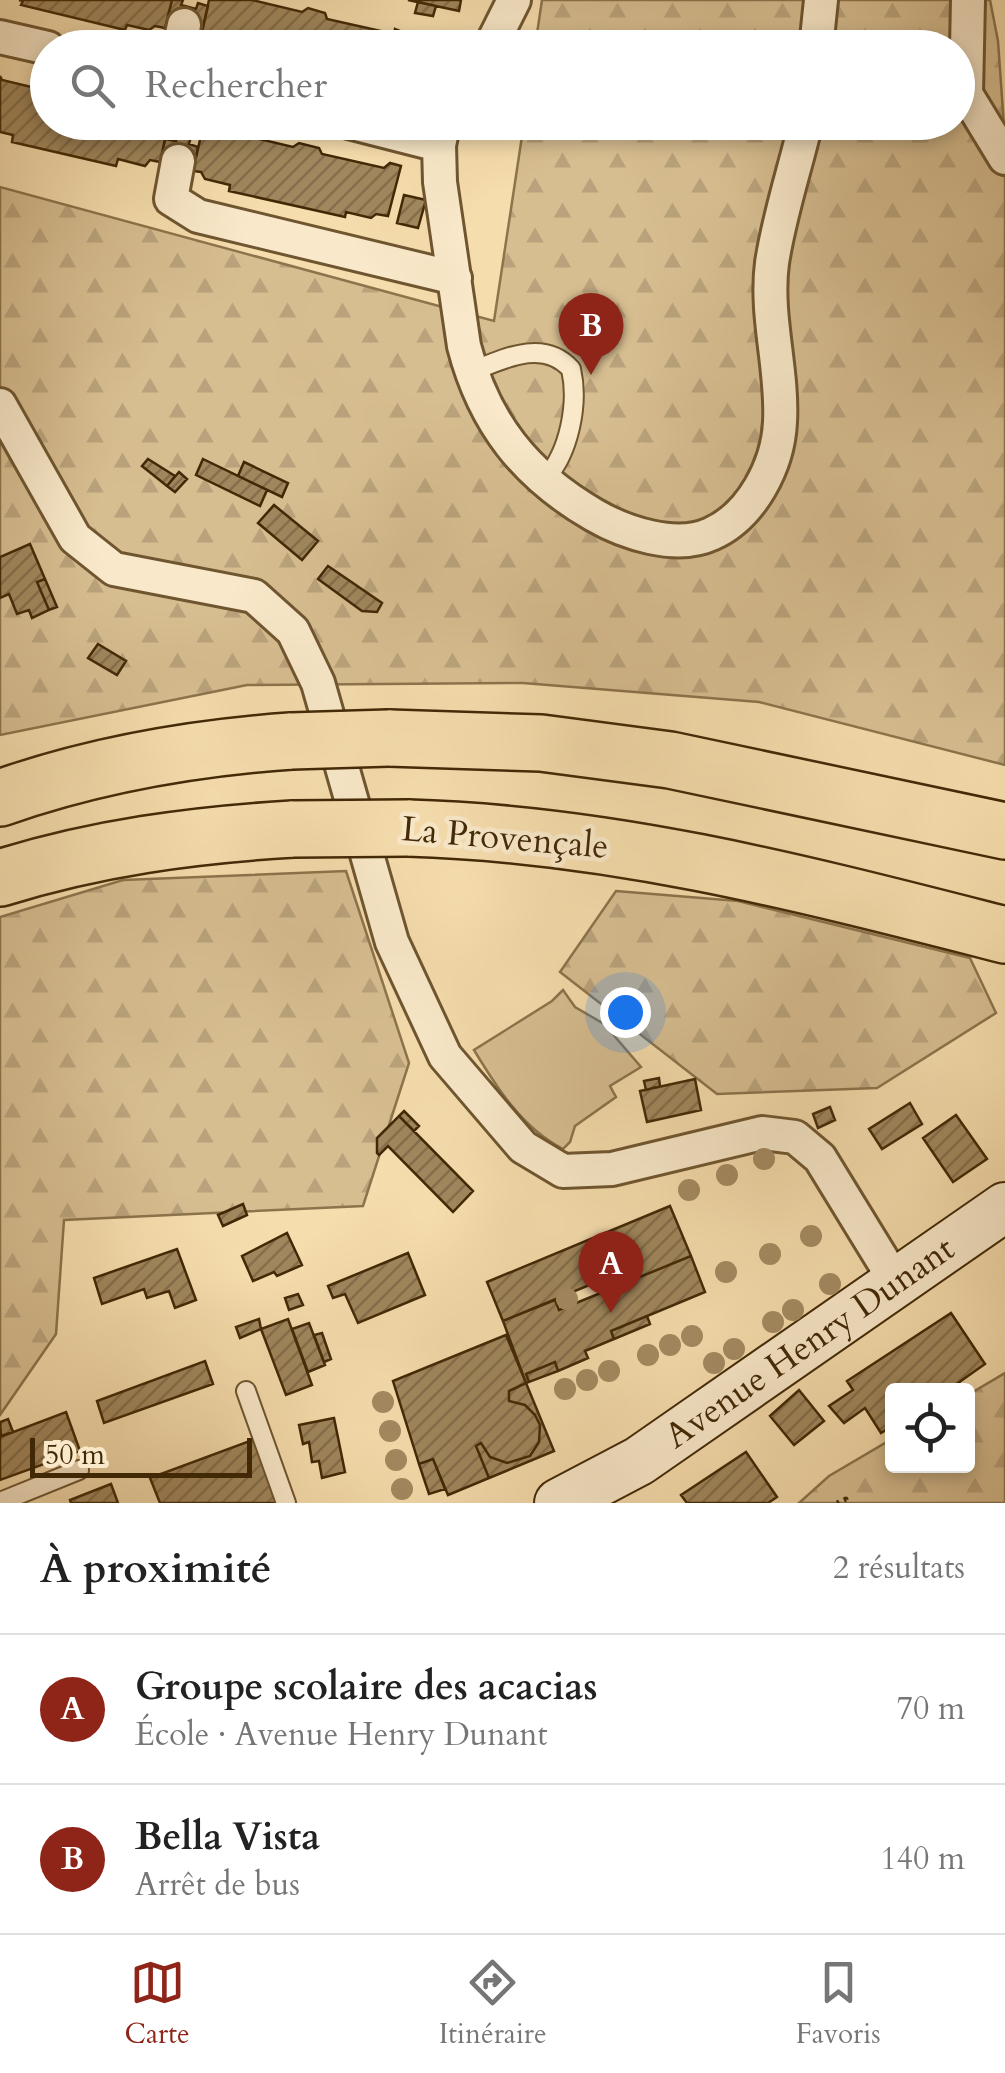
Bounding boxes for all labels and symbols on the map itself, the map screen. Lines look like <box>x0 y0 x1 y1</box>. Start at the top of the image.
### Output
pin: B <box>558 292 624 375</box>
street label: La Provençale <box>400 805 610 871</box>
your location <box>600 987 651 1038</box>
street label: Avenue Henry Dunant <box>655 1225 964 1460</box>
pin: A <box>578 1230 644 1313</box>
scale bar <box>30 1433 252 1478</box>

